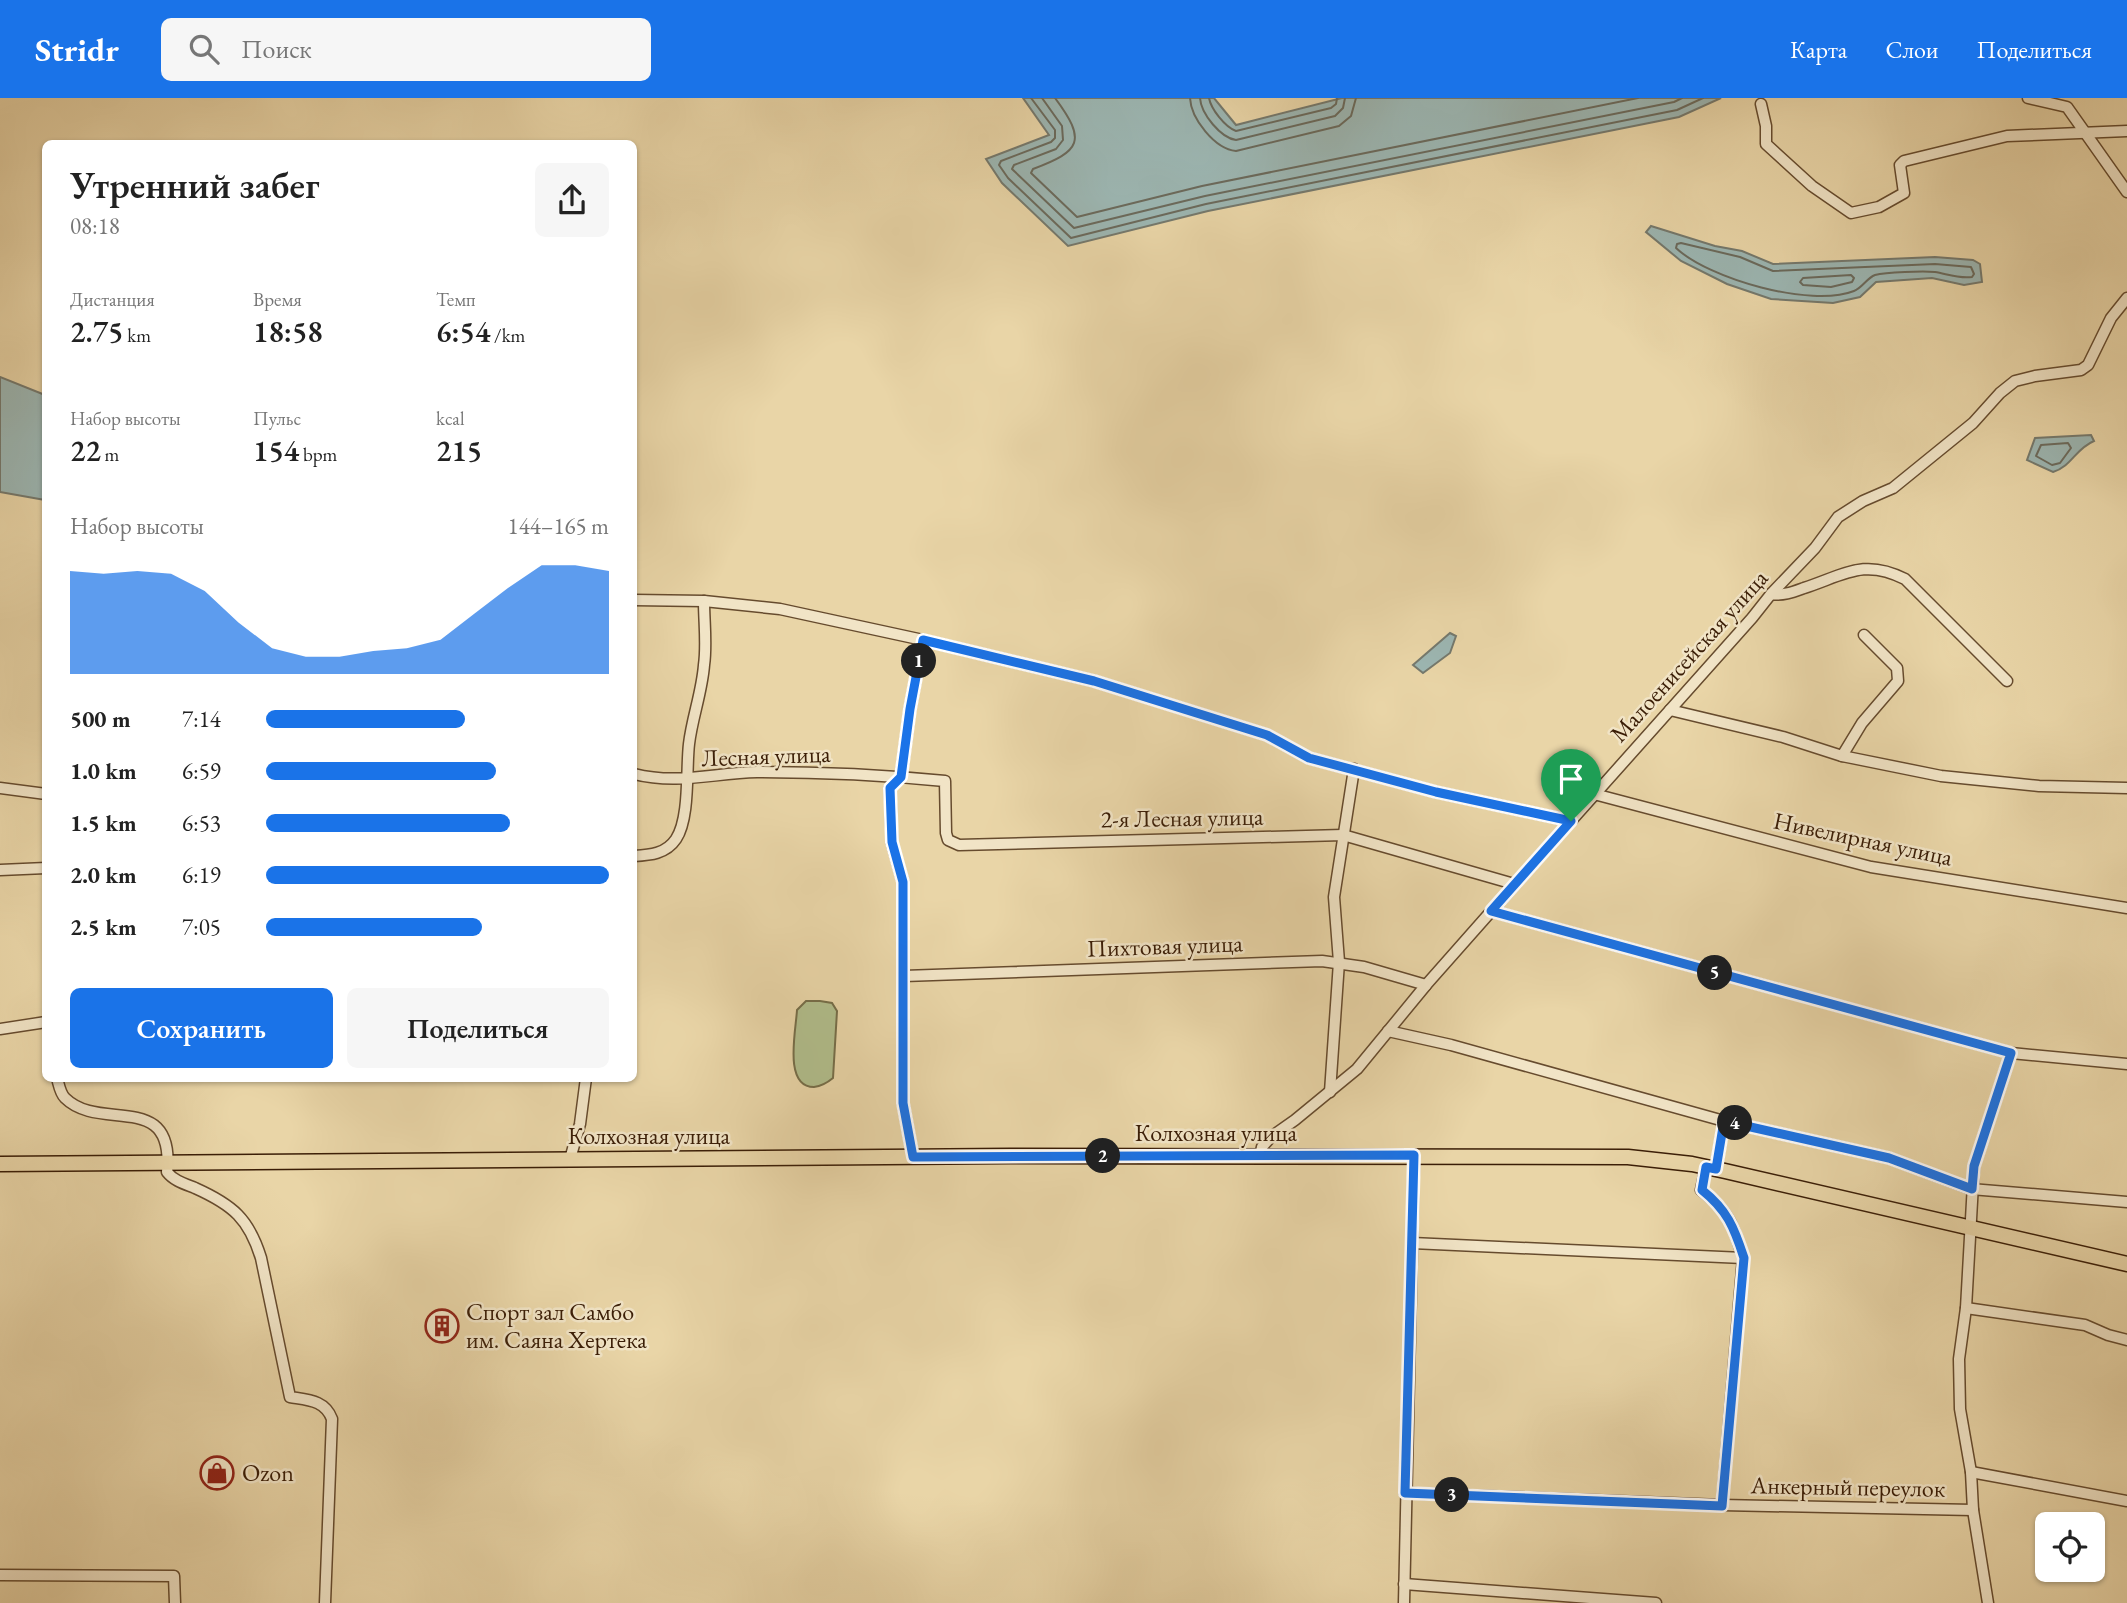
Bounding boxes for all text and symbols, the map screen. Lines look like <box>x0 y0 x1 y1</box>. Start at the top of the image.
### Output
search box <box>161 18 651 81</box>
text: Stridr <box>35 28 119 71</box>
icon: search <box>185 30 223 68</box>
text: Поиск <box>241 32 312 66</box>
text: Карта <box>1790 34 1847 65</box>
text: Слои <box>1885 34 1939 65</box>
text: Поделиться <box>1977 34 2092 65</box>
text: Утренний забег <box>70 160 320 209</box>
button: share <box>535 163 609 237</box>
text: 08:18 <box>70 211 120 241</box>
text: Дистанция <box>70 287 155 312</box>
text: Время <box>253 287 302 312</box>
text: Темп <box>436 287 476 312</box>
text: 2.75 <box>70 312 123 351</box>
text: 18:58 <box>253 312 323 351</box>
text: 6:54 <box>436 312 490 351</box>
text: km <box>123 323 151 348</box>
text: /km <box>490 323 525 348</box>
text: Набор высоты <box>70 406 181 431</box>
text: Пульс <box>253 406 301 431</box>
text: kcal <box>436 406 465 431</box>
text: 22 <box>70 431 101 470</box>
text: 154 <box>253 431 299 470</box>
text: 215 <box>436 431 482 470</box>
text: m <box>101 442 119 467</box>
text: bpm <box>299 442 337 467</box>
text: Набор высоты <box>70 511 204 541</box>
text: 144–165 m <box>508 511 609 541</box>
street label: Малоенисейская улица <box>1603 563 1775 748</box>
pin: 1 <box>902 644 936 678</box>
text: 1 <box>913 648 924 673</box>
text: 500 m <box>70 704 131 734</box>
text: 7:14 <box>182 704 221 734</box>
street label: Лесная улица <box>701 738 832 773</box>
pin <box>1541 749 1601 821</box>
text: 1.0 km <box>70 756 137 786</box>
text: 6:59 <box>182 756 221 786</box>
icon: arrive <box>1552 760 1590 798</box>
street label: 2-я Лесная улица <box>1100 801 1264 834</box>
street label: Нивелирная улица <box>1771 804 1956 873</box>
text: 1.5 km <box>70 808 137 838</box>
text: 6:53 <box>182 808 221 838</box>
text: 2.0 km <box>70 860 137 890</box>
text: 6:19 <box>182 860 221 890</box>
text: 2.5 km <box>70 912 137 942</box>
text: 7:05 <box>182 912 221 942</box>
street label: Пихтовая улица <box>1087 927 1244 964</box>
pin: 5 <box>1698 956 1732 990</box>
text: 5 <box>1709 960 1720 985</box>
button: Сохранить <box>70 988 333 1068</box>
button: Поделиться <box>347 988 609 1068</box>
pin: 4 <box>1718 1105 1752 1140</box>
text: 4 <box>1729 1110 1740 1135</box>
street label: Колхозная улица <box>1135 1117 1298 1148</box>
street label: Колхозная улица <box>568 1120 731 1151</box>
pin: 2 <box>1086 1138 1120 1174</box>
text: 2 <box>1097 1143 1108 1168</box>
place label: Спорт зал Самбо им. Саяна Хертека <box>466 1296 647 1355</box>
building icon: Спорт зал Самбо им. Саяна Хертека <box>423 1307 461 1345</box>
shop icon: Ozon <box>198 1454 236 1492</box>
place label: Ozon <box>242 1457 294 1488</box>
street label: Анкерный переулок <box>1749 1469 1946 1504</box>
pin: 3 <box>1434 1478 1470 1512</box>
text: 3 <box>1446 1482 1457 1507</box>
map controls <box>2035 1512 2105 1582</box>
button: locate <box>2035 1512 2105 1582</box>

